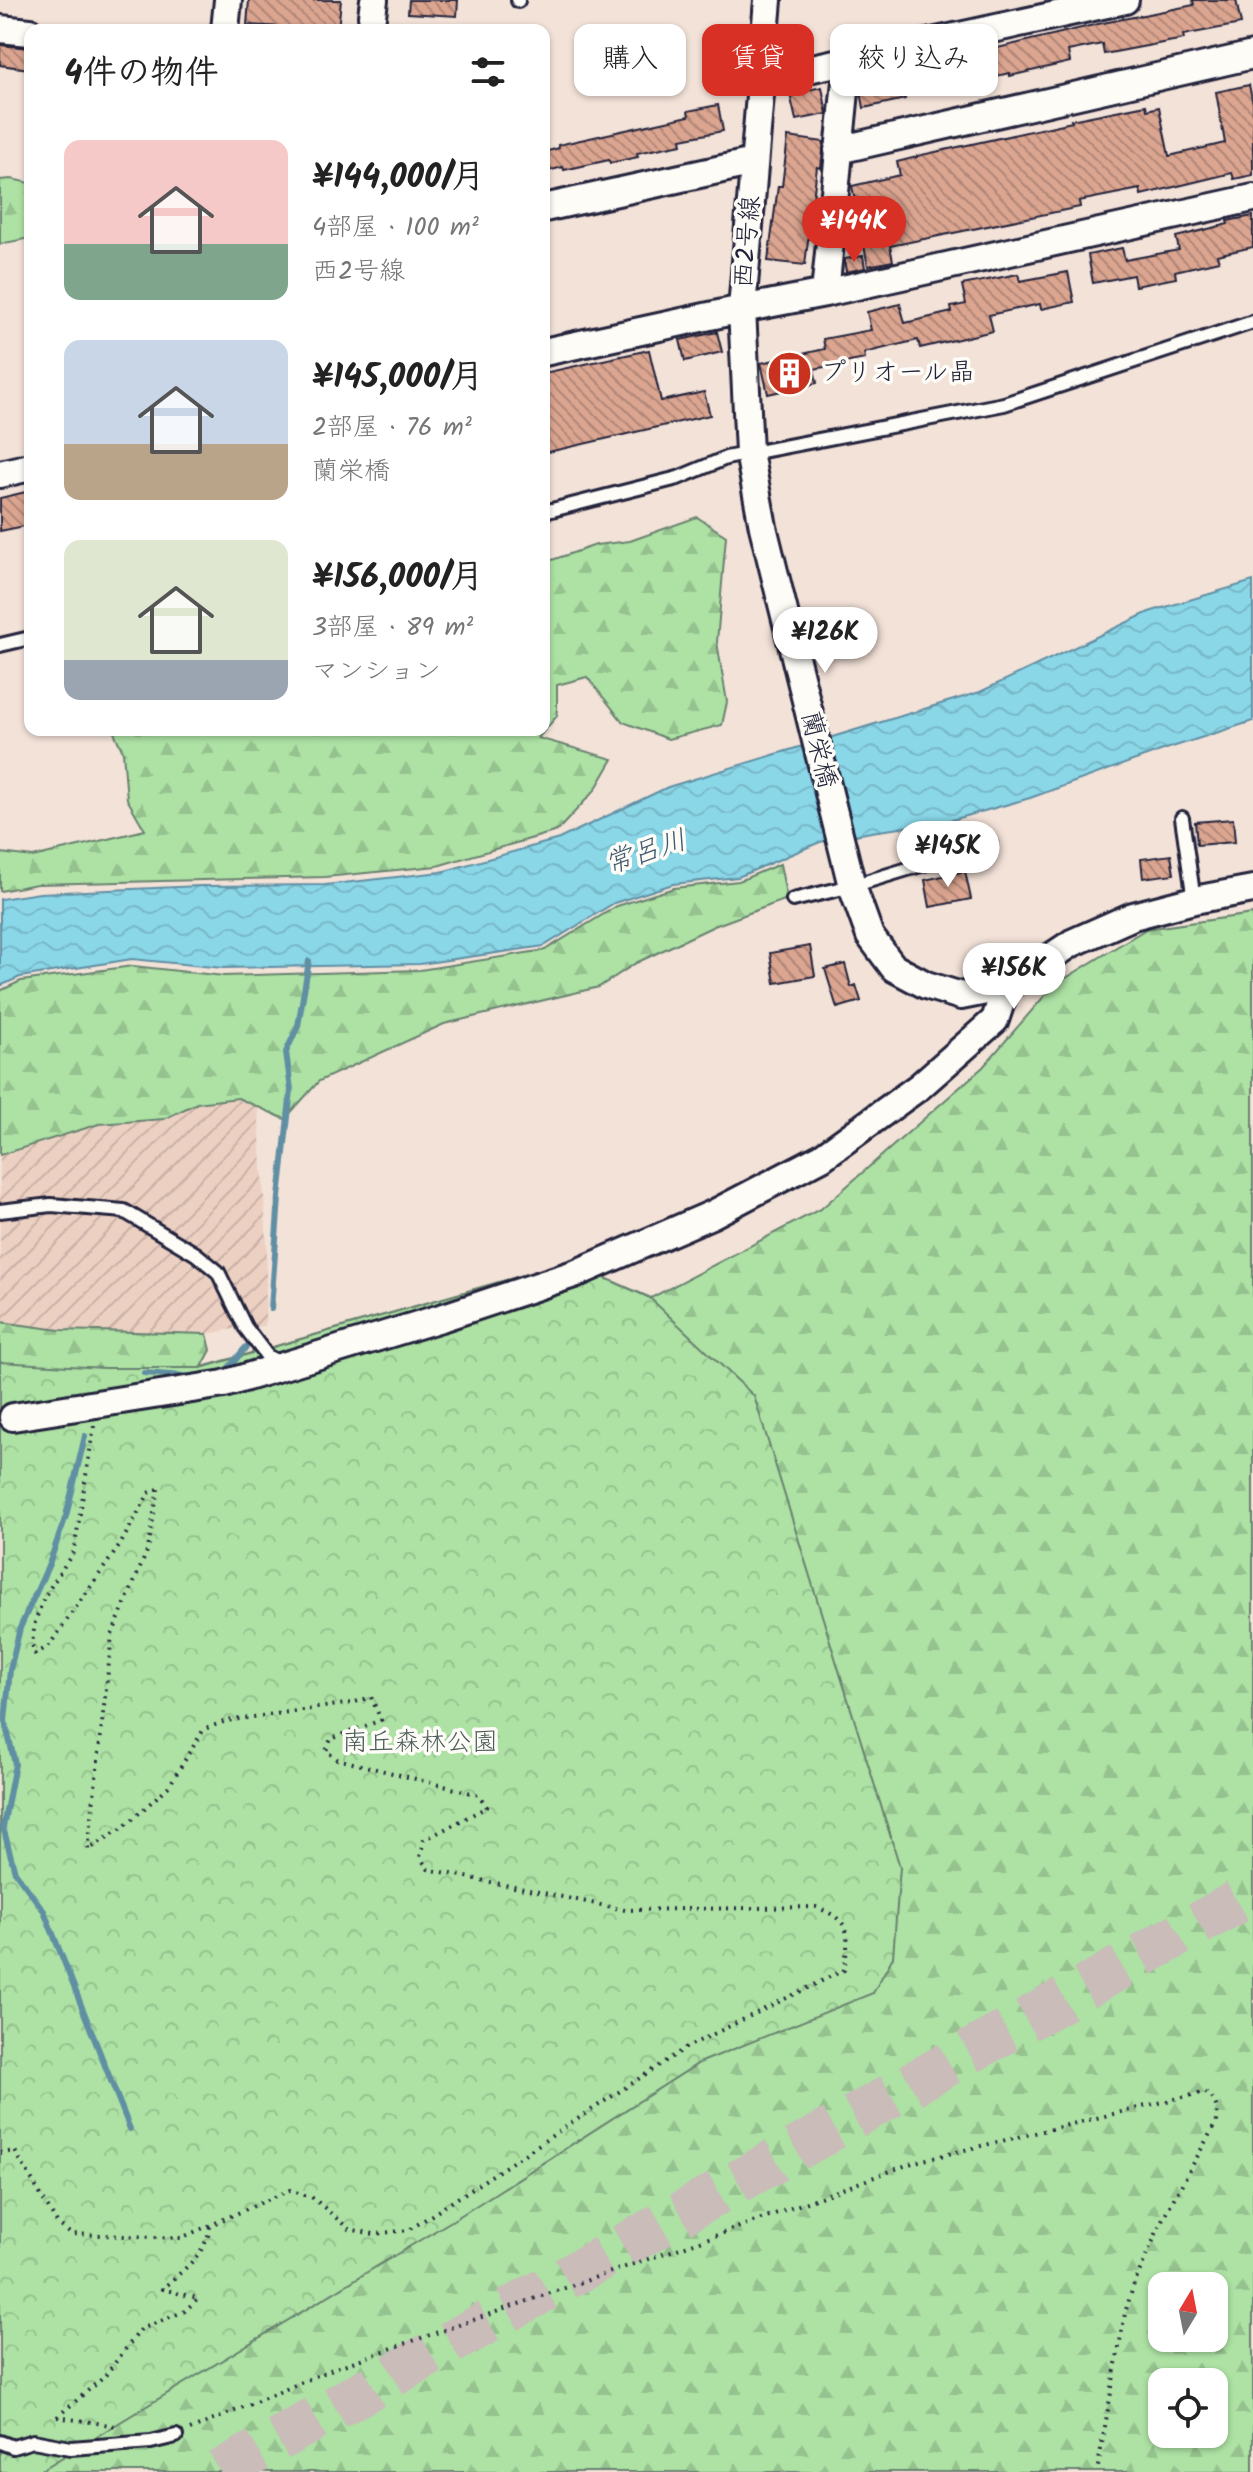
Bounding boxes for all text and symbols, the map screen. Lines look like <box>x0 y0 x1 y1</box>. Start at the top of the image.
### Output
chip: 購入 <box>574 24 686 96</box>
chip: 賃貸 <box>702 24 814 96</box>
chip: 絞り込み <box>830 24 998 96</box>
text: 4件の物件 <box>64 47 219 101</box>
icon: filters <box>466 50 510 94</box>
text: ¥144,000/月 <box>312 151 485 205</box>
icon: home <box>128 172 224 268</box>
street label: 西2号線 <box>723 194 773 290</box>
pin: ¥144K <box>798 196 910 264</box>
text: ¥144K <box>820 201 888 243</box>
text: 4部屋 · 100 m² <box>312 207 479 249</box>
text: 西2号線 <box>312 251 405 293</box>
building icon: プリオール晶 <box>765 349 813 397</box>
text: ¥145,000/月 <box>312 351 484 405</box>
place label: プリオール晶 <box>820 352 974 394</box>
icon: home <box>128 372 224 468</box>
text: 2部屋 · 76 m² <box>312 407 472 449</box>
text: 蘭栄橋 <box>312 451 390 493</box>
text: ¥156,000/月 <box>312 551 484 605</box>
icon: home <box>128 572 224 668</box>
text: 3部屋 · 89 m² <box>312 607 473 649</box>
pin: ¥126K <box>769 607 881 675</box>
text: ¥126K <box>791 612 859 654</box>
text: マンション <box>312 651 441 693</box>
street label: 蘭栄橋 <box>788 707 848 793</box>
water label: 常呂川 <box>599 819 693 887</box>
pin: ¥145K <box>892 821 1004 889</box>
text: ¥145K <box>915 826 981 868</box>
pin: ¥156K <box>958 943 1070 1011</box>
text: ¥156K <box>981 948 1047 990</box>
park label: 南丘森林公園 <box>342 1722 498 1764</box>
north arrow <box>1148 2272 1228 2352</box>
map controls <box>1148 2272 1228 2448</box>
button: locate <box>1148 2368 1228 2448</box>

